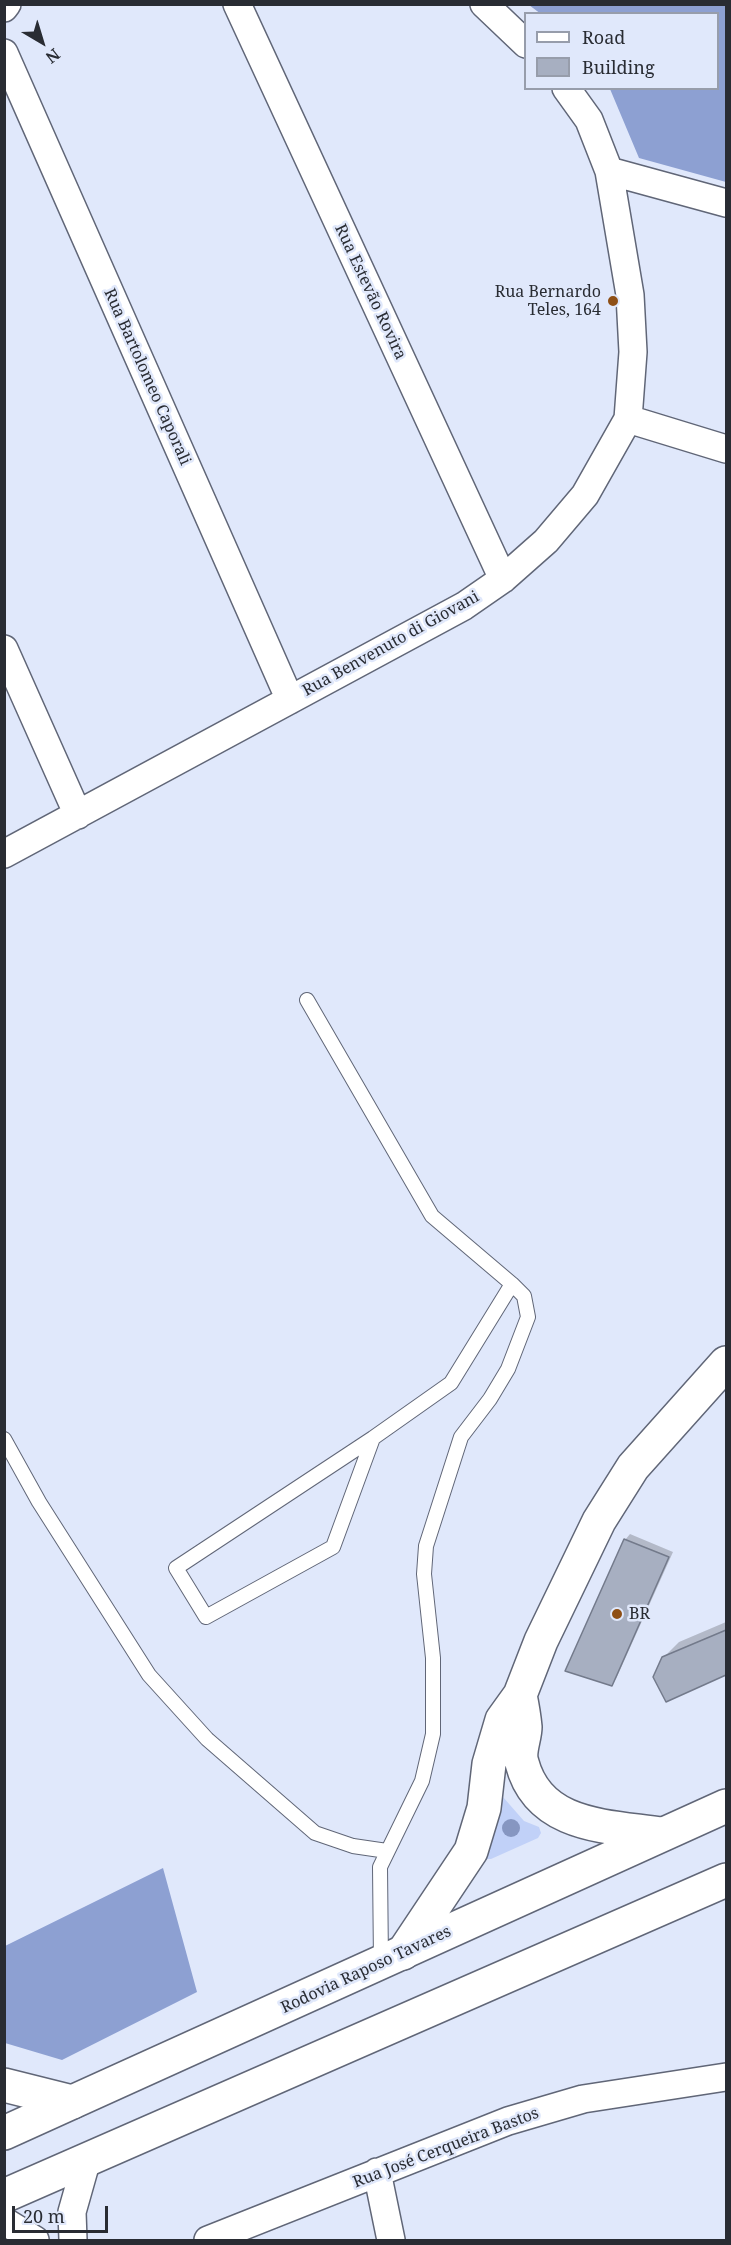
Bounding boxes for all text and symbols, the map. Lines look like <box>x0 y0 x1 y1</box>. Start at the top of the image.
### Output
north arrow <box>12 12 72 72</box>
legend <box>524 12 719 90</box>
text: Road <box>582 25 625 49</box>
text: N <box>41 44 65 69</box>
text: Building <box>582 55 655 79</box>
street label: Rua Estevão Rovira <box>330 221 410 363</box>
place label: Rua Bernardo Teles, 164 <box>495 282 601 320</box>
street label: Rua Bartolomeo Caporali <box>99 286 195 468</box>
marker: Rua Bernardo Teles, 164 <box>606 294 620 308</box>
street label: Rua Benvenuto di Giovani <box>299 587 483 701</box>
place label: BR <box>629 1604 650 1624</box>
marker: BR <box>610 1607 624 1621</box>
street label: Rodovia Raposo Tavares <box>278 1922 454 2018</box>
street label: Rua José Cerqueira Bastos <box>350 2104 542 2192</box>
scale bar <box>15 2194 111 2232</box>
text: 20 m <box>23 2204 65 2228</box>

